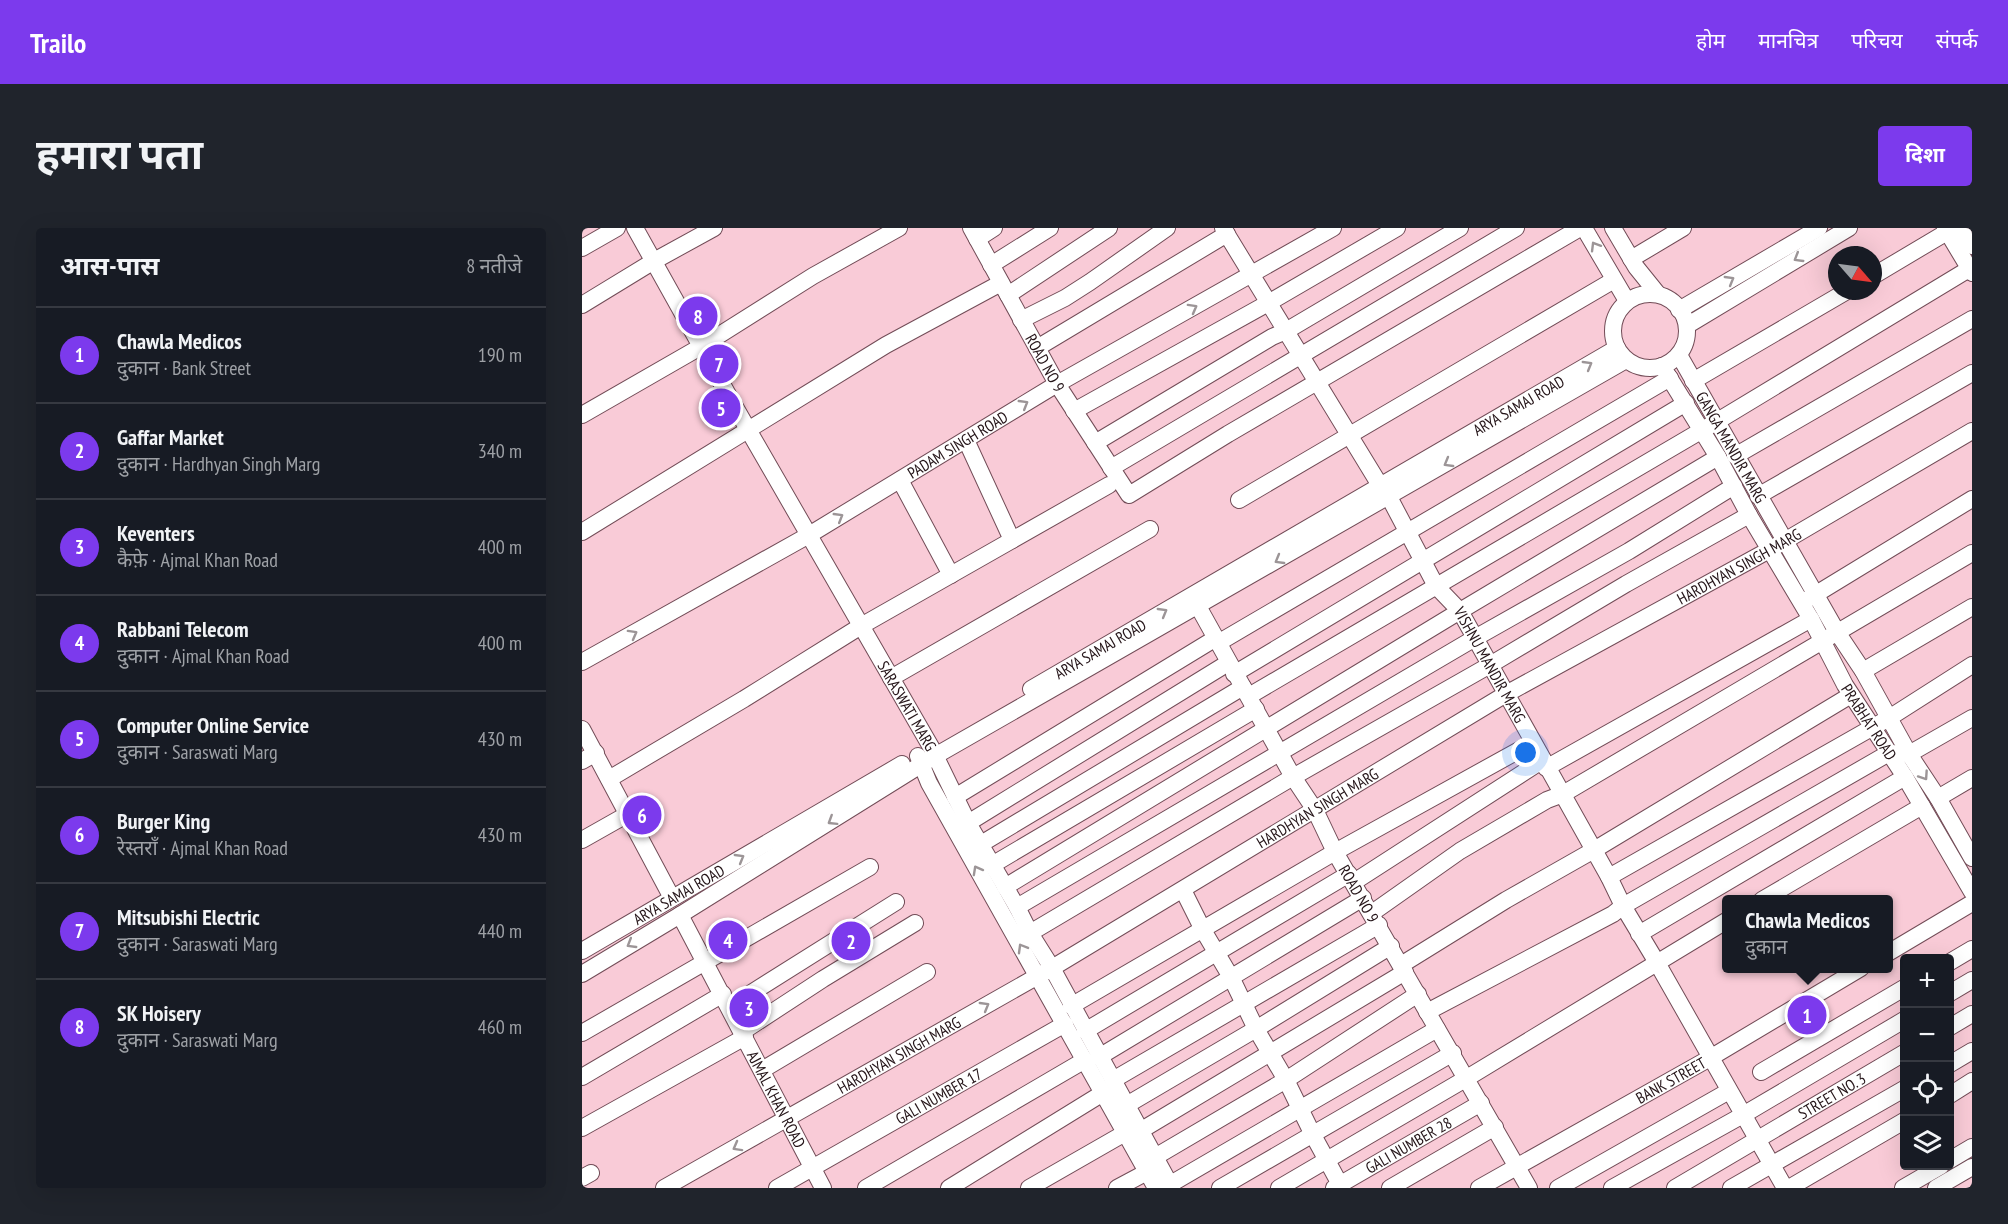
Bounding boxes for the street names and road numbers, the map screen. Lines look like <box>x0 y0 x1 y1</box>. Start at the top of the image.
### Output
street label: ROAD NO 9 <box>1021 330 1069 396</box>
street label: ARYA SAMAJ ROAD <box>1469 371 1568 440</box>
street label: GANGA MANDIR MARG <box>1692 388 1771 506</box>
street label: PADAM SINGH ROAD <box>904 406 1011 483</box>
street label: HARDHYAN SINGH MARG <box>1673 524 1805 609</box>
street label: VISHNU MANDIR MARG <box>1449 602 1530 726</box>
street label: ARYA SAMAJ ROAD <box>1051 614 1149 683</box>
street label: SARASWATI MARG <box>874 657 941 754</box>
street label: PRABHAT ROAD <box>1837 680 1901 764</box>
street label: HARDHYAN SINGH MARG <box>1253 763 1382 852</box>
street label: ARYA SAMAJ ROAD <box>629 860 728 929</box>
street label: ROAD NO 9 <box>1335 861 1384 926</box>
street label: HARDHYAN SINGH MARG <box>834 1012 964 1098</box>
street label: AJMAL KHAN ROAD <box>743 1047 810 1151</box>
street label: BANK STREET <box>1632 1052 1709 1108</box>
street label: GALI NUMBER 17 <box>892 1063 985 1128</box>
street label: STREET NO. 3 <box>1794 1068 1869 1123</box>
street label: GALI NUMBER 28 <box>1362 1112 1455 1178</box>

